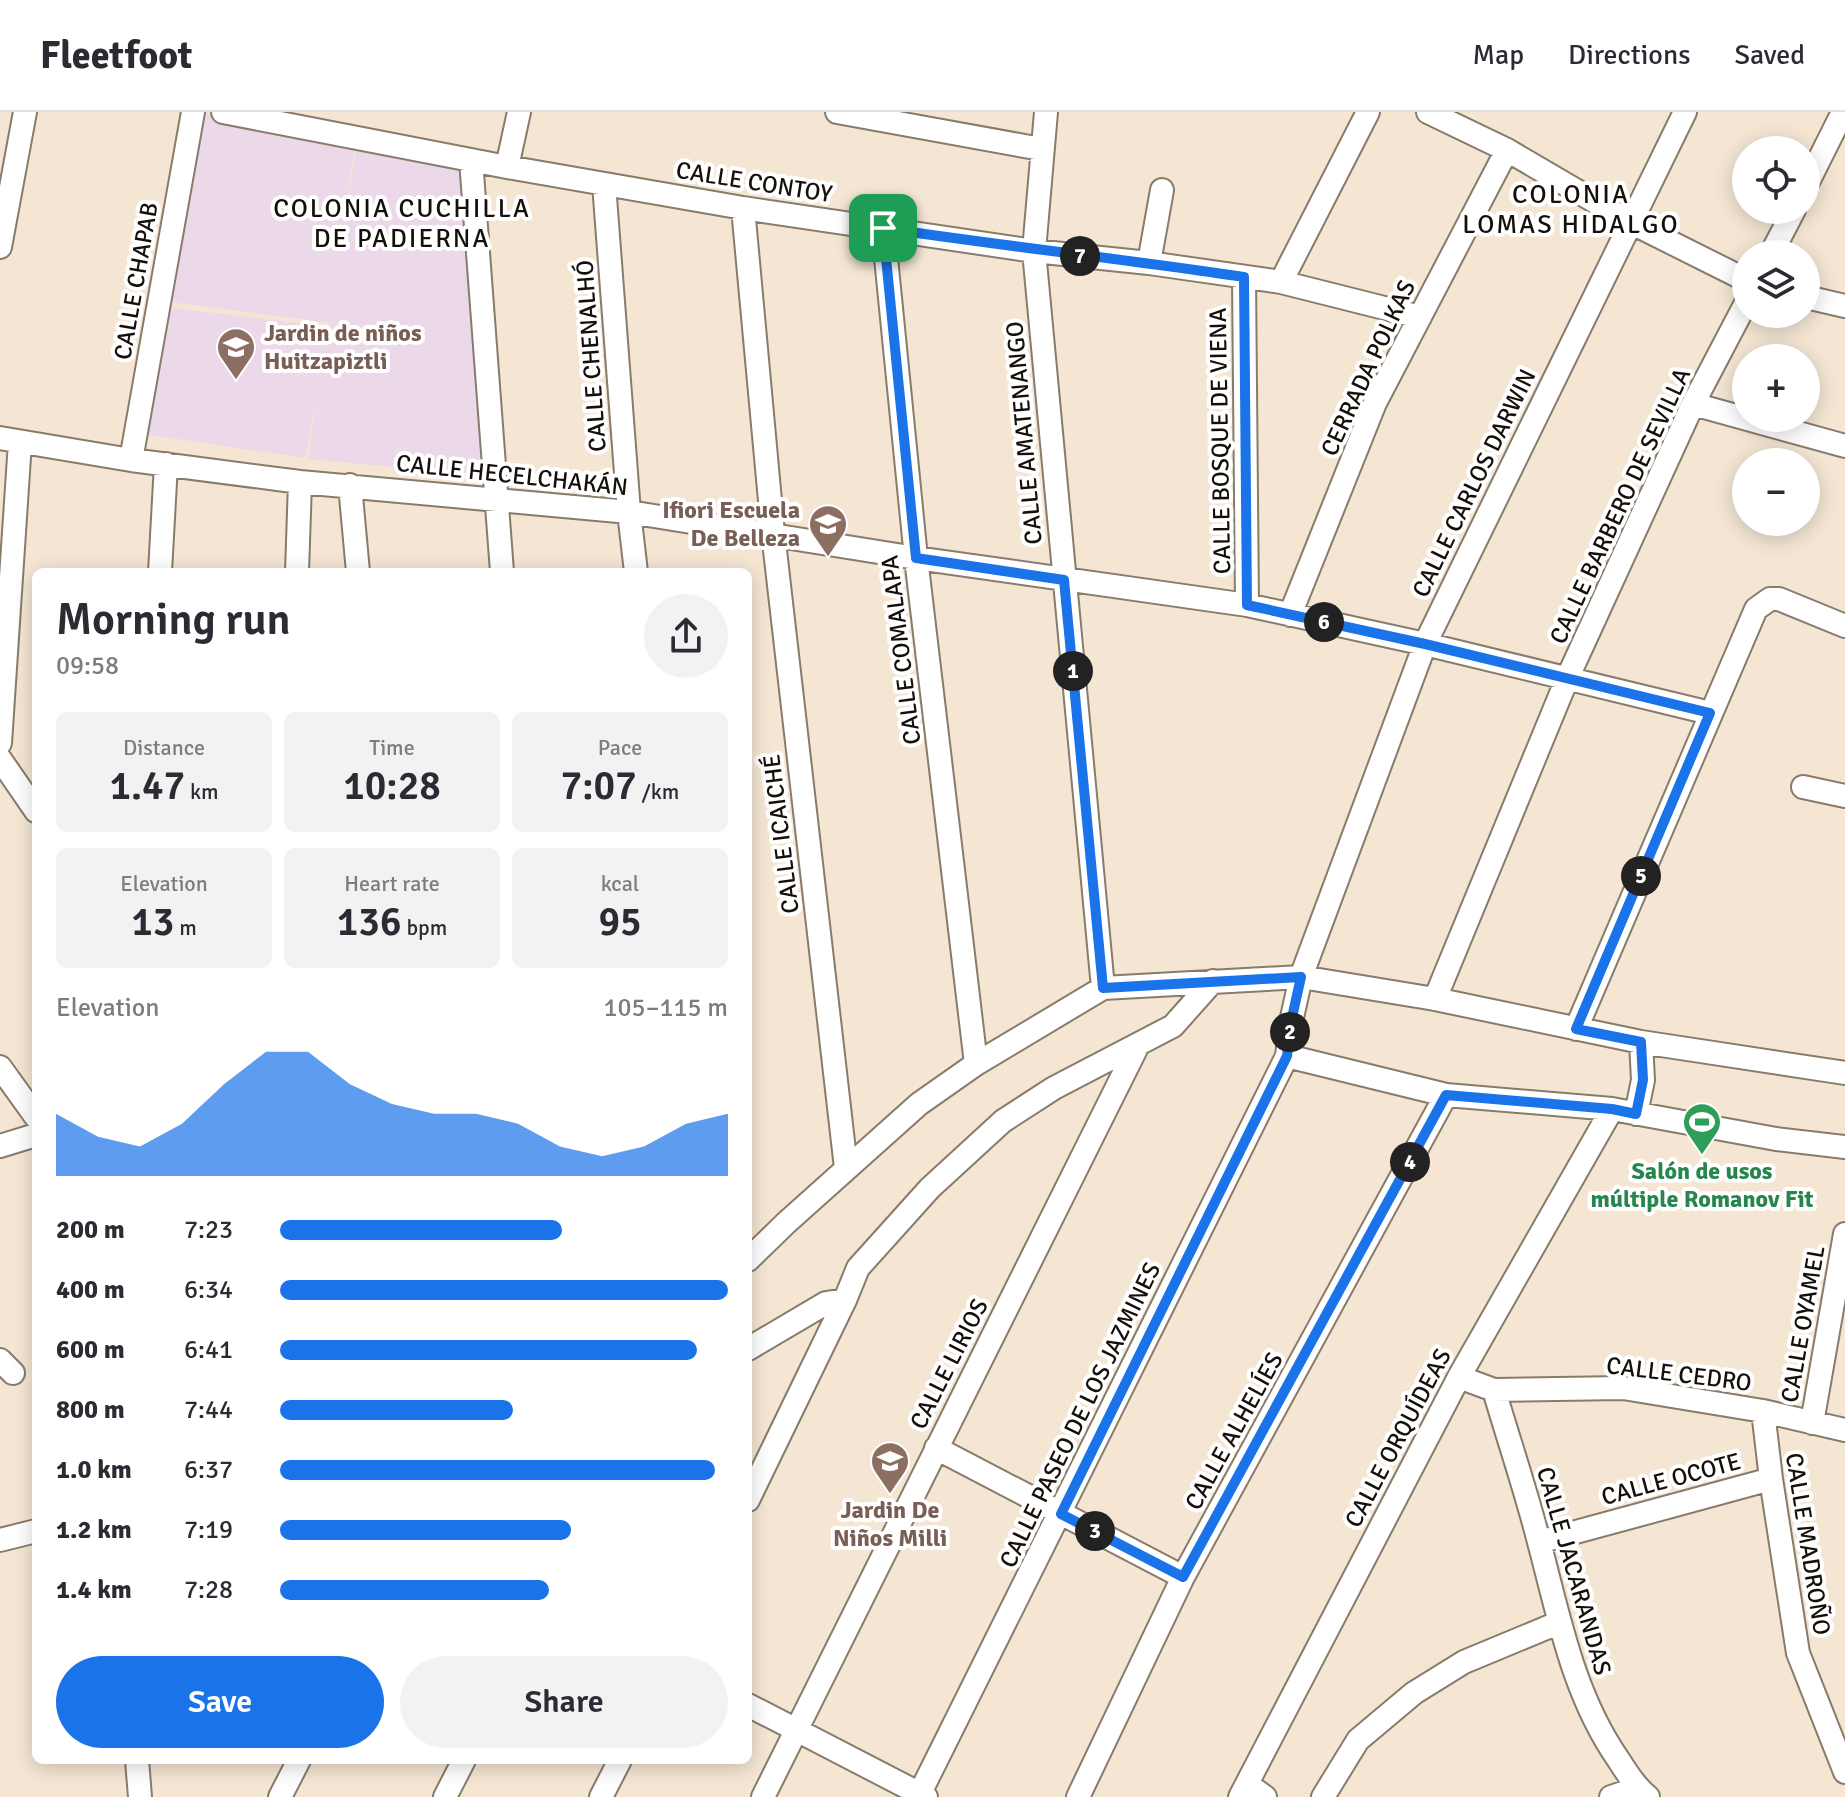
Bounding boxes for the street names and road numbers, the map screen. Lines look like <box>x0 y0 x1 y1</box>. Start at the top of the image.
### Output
street label: CALLE CONTOY <box>674 155 834 209</box>
street label: CALLE CHAPAB <box>107 200 165 362</box>
street label: CALLE CHENALHÓ <box>569 259 613 453</box>
street label: CERRADA POLKAS <box>1314 275 1422 461</box>
street label: CALLE BOSQUE DE VIENA <box>1203 307 1237 574</box>
street label: CALLE AMATENANGO <box>999 320 1049 546</box>
street label: CALLE BARBERO DE SEVILLA <box>1543 363 1697 649</box>
street label: CALLE CARLOS DARWIN <box>1406 364 1542 602</box>
street label: CALLE HECELCHAKÁN <box>395 448 629 502</box>
street label: CALLE COMALAPA <box>874 553 928 746</box>
street label: CALLE ICAICHÉ <box>756 753 806 915</box>
street label: CALLE OYAMEL <box>1774 1243 1832 1405</box>
street label: CALLE PASEO DE LOS JAZMINES <box>993 1257 1167 1573</box>
street label: CALLE LIRIOS <box>903 1294 995 1434</box>
street label: CALLE ORQUÍDEAS <box>1338 1343 1458 1533</box>
street label: CALLE ALHELÍES <box>1178 1347 1290 1515</box>
street label: CALLE CEDRO <box>1605 1350 1753 1398</box>
street label: CALLE OCOTE <box>1598 1446 1744 1512</box>
street label: CALLE MADROÑO <box>1779 1451 1837 1637</box>
street label: CALLE JACARANDAS <box>1530 1463 1618 1679</box>

